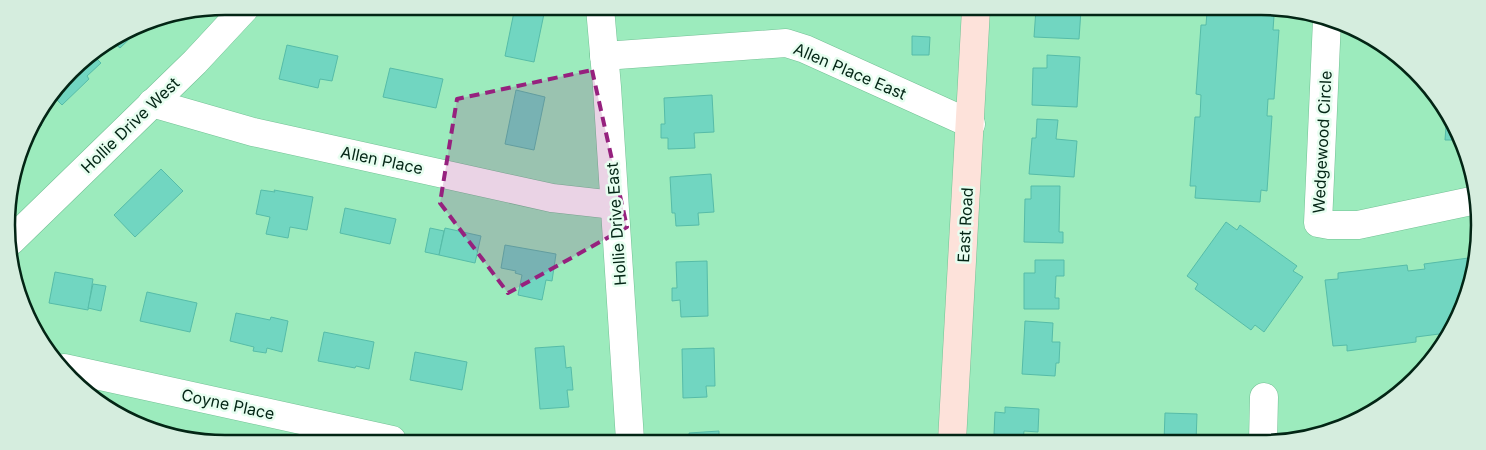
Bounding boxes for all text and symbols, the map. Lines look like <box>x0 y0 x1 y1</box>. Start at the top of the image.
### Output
street label: Allen Place East <box>791 38 909 104</box>
street label: Wedgewood Circle <box>1308 70 1336 214</box>
street label: Hollie Drive West <box>77 73 183 177</box>
street label: Allen Place <box>339 142 425 178</box>
street label: Hollie Drive East <box>602 162 630 286</box>
street label: East Road <box>953 187 977 263</box>
street label: Coyne Place <box>180 384 276 424</box>

